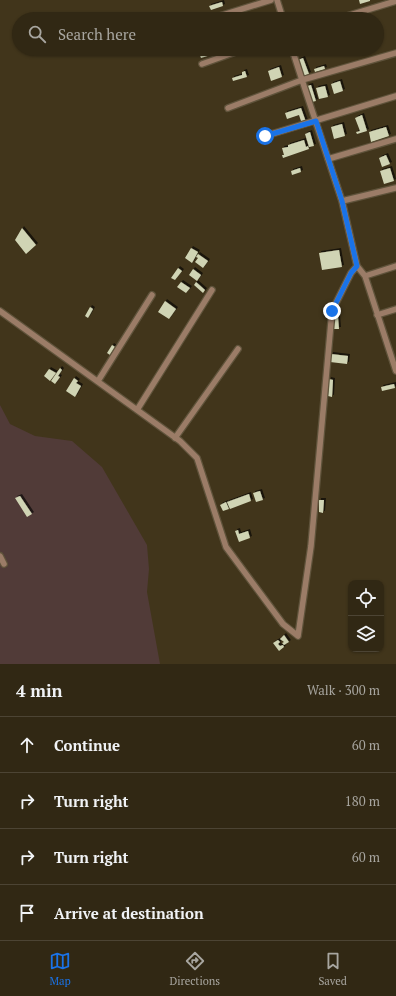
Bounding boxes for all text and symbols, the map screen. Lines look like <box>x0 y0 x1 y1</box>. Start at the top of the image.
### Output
search box <box>12 12 384 56</box>
icon: search <box>26 23 48 45</box>
text: Search here <box>58 24 136 44</box>
route start <box>256 127 274 145</box>
route end <box>323 302 341 320</box>
map controls <box>348 580 384 652</box>
button: locate <box>348 580 384 616</box>
button: layers <box>348 616 384 652</box>
text: 4 min <box>16 679 63 702</box>
text: Walk · 300 m <box>307 681 380 699</box>
icon: ahead <box>16 734 38 756</box>
text: Continue <box>54 735 120 755</box>
text: 60 m <box>352 736 380 754</box>
icon: right <box>16 790 38 812</box>
text: Turn right <box>54 791 129 811</box>
text: 180 m <box>345 792 380 810</box>
icon: right <box>16 846 38 868</box>
text: Turn right <box>54 847 129 867</box>
text: 60 m <box>352 848 380 866</box>
icon: arrive <box>16 902 38 924</box>
text: Arrive at destination <box>54 903 204 923</box>
tab: Map <box>49 950 71 988</box>
tab: Directions <box>169 950 220 988</box>
tab: Saved <box>318 950 347 988</box>

